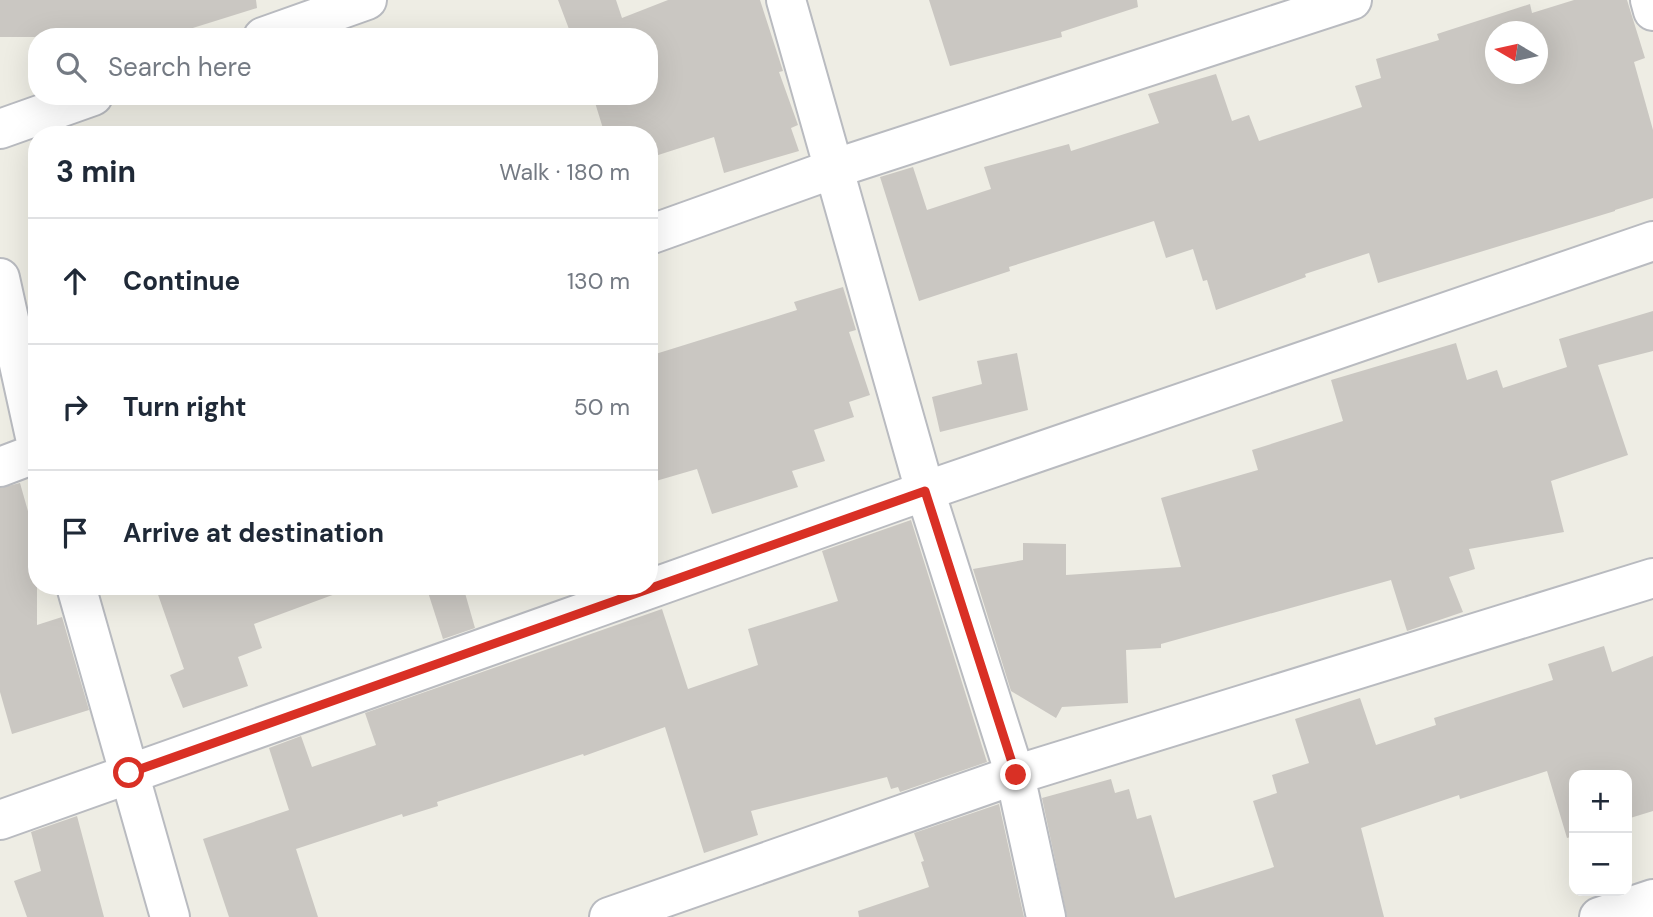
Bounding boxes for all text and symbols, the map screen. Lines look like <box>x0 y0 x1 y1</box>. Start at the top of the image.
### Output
north arrow <box>1485 21 1548 84</box>
search box <box>28 28 658 105</box>
icon: search <box>52 48 90 86</box>
text: Search here <box>108 50 251 84</box>
text: 3 min <box>56 152 136 191</box>
text: Walk · 180 m <box>499 157 630 187</box>
icon: ahead <box>56 262 94 300</box>
text: Continue <box>123 264 240 298</box>
text: 130 m <box>567 266 630 296</box>
icon: right <box>56 388 94 426</box>
text: Turn right <box>123 390 247 424</box>
text: 50 m <box>574 392 630 422</box>
icon: arrive <box>56 514 94 552</box>
text: Arrive at destination <box>123 516 384 550</box>
route start <box>113 757 144 788</box>
route end <box>1000 759 1031 790</box>
map controls <box>1569 770 1632 896</box>
button: + <box>1569 770 1632 833</box>
button: − <box>1569 833 1632 896</box>

